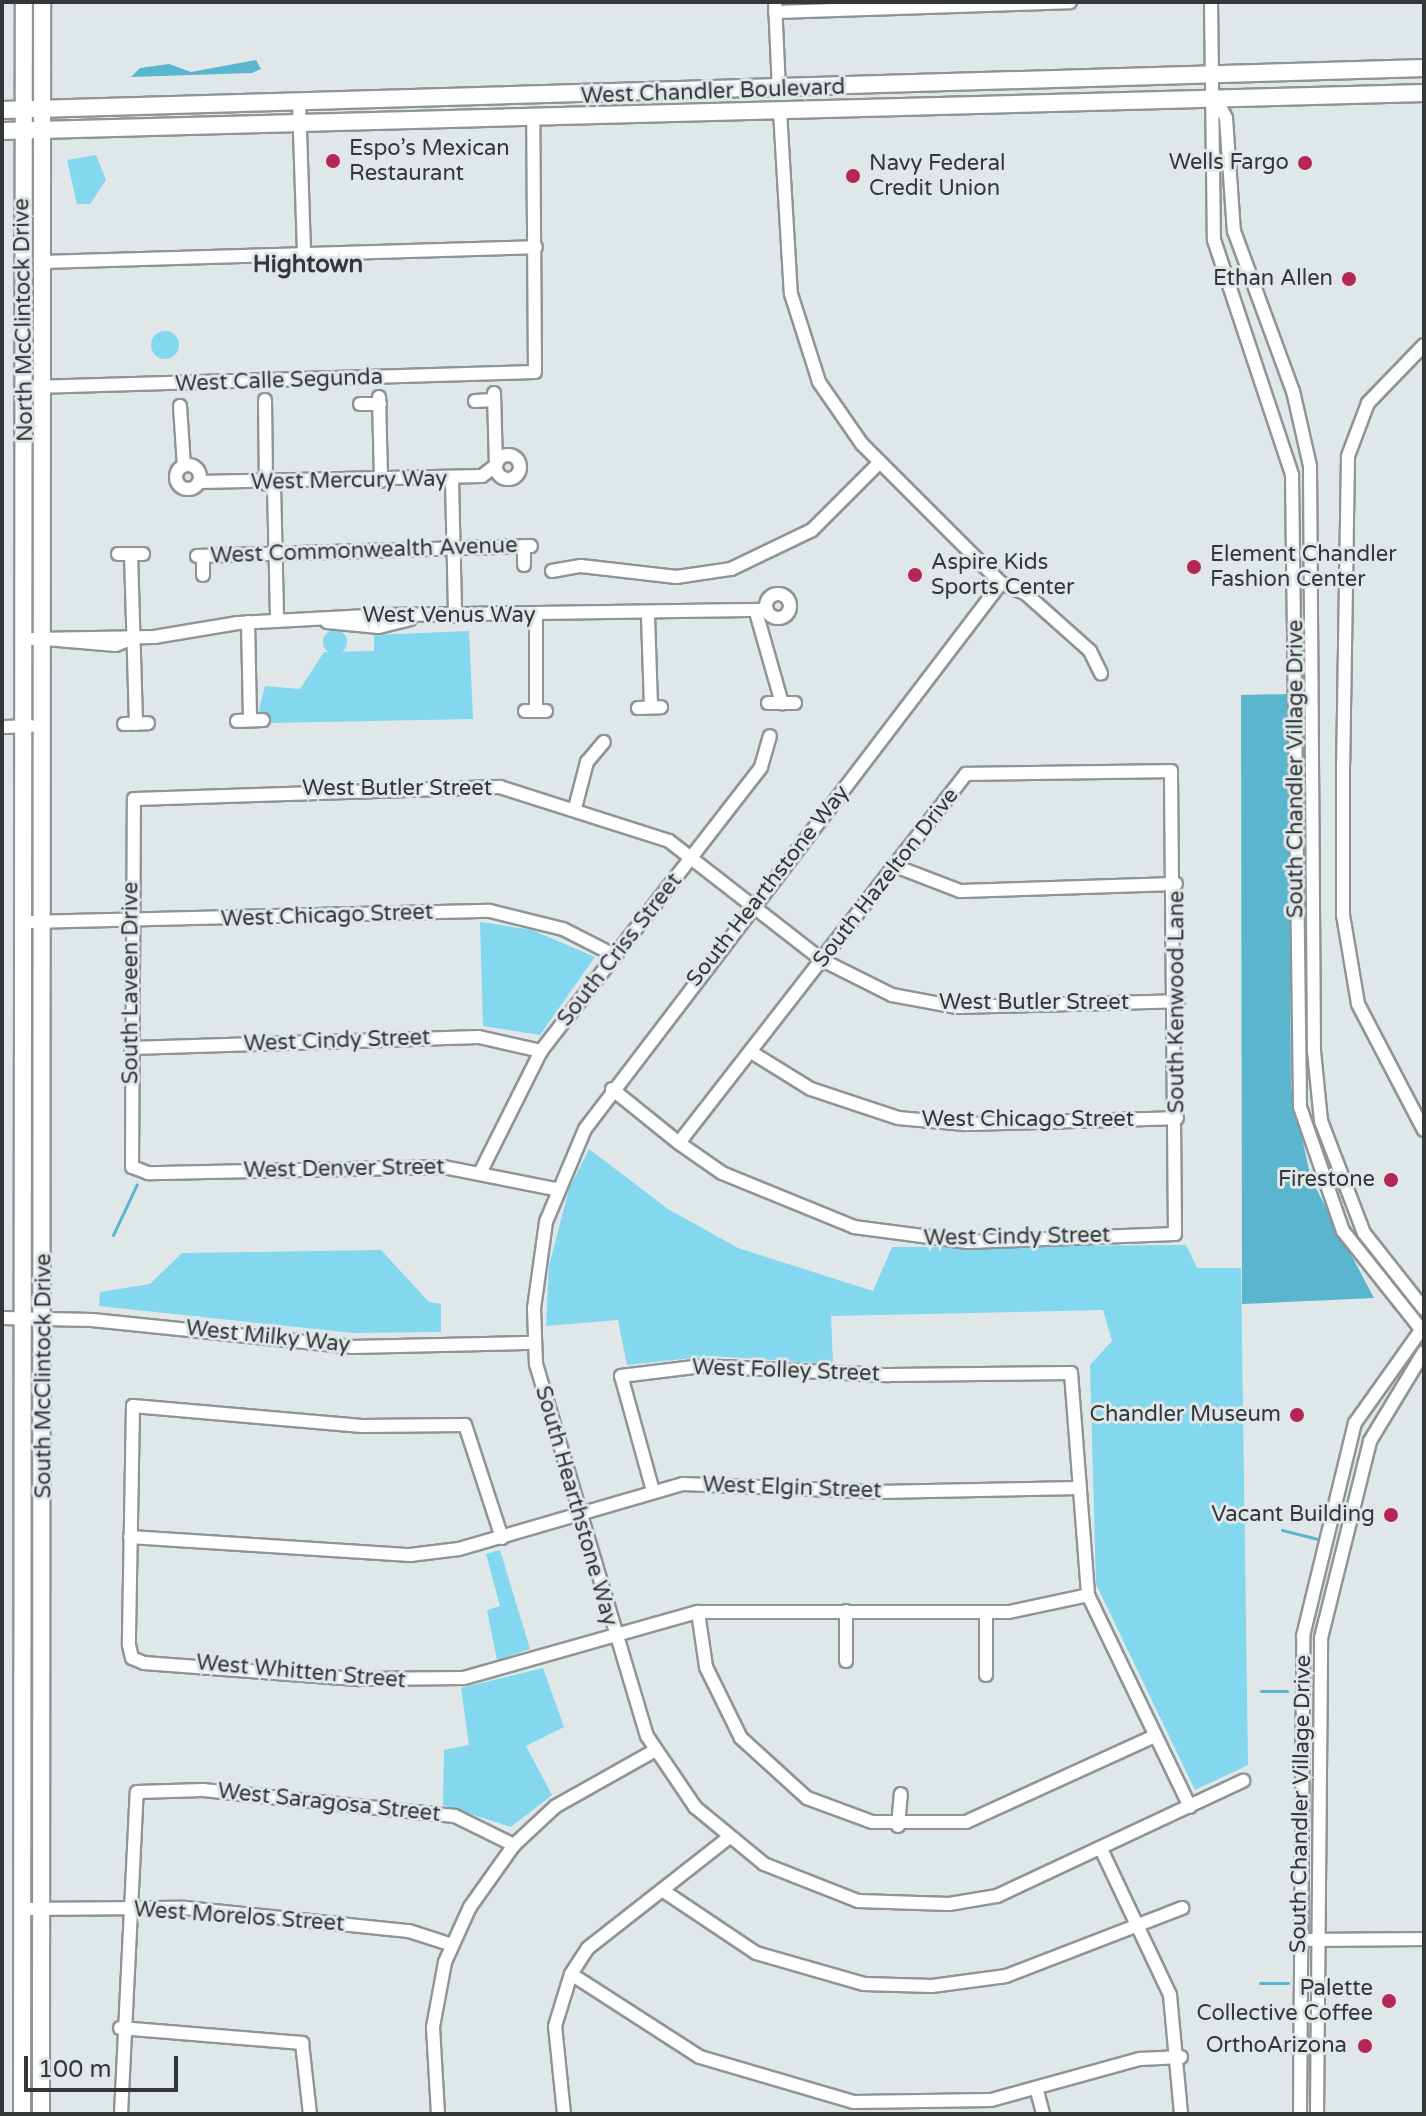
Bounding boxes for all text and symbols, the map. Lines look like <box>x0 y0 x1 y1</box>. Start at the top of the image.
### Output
street label: West Chandler Boulevard <box>580 74 846 110</box>
place label: Espo’s Mexican Restaurant <box>349 135 510 186</box>
place label: Navy Federal Credit Union <box>869 150 1006 202</box>
place label: Wells Fargo <box>1169 150 1289 176</box>
marker: Espo’s Mexican Restaurant <box>324 152 342 170</box>
marker: Wells Fargo <box>1296 154 1314 172</box>
marker: Navy Federal Credit Union <box>844 167 862 185</box>
street label: North McClintock Drive <box>9 198 39 442</box>
district label: Hightown <box>253 251 363 279</box>
place label: Ethan Allen <box>1213 266 1333 292</box>
marker: Ethan Allen <box>1340 270 1358 288</box>
street label: West Calle Segunda <box>175 364 383 398</box>
street label: West Mercury Way <box>251 466 447 496</box>
street label: West Commonwealth Avenue <box>210 532 518 570</box>
place label: Element Chandler Fashion Center <box>1210 541 1397 592</box>
place label: Aspire Kids Sports Center <box>931 549 1074 600</box>
marker: Element Chandler Fashion Center <box>1185 558 1203 576</box>
marker: Aspire Kids Sports Center <box>906 566 924 584</box>
street label: West Venus Way <box>362 603 536 629</box>
street label: South Chandler Village Drive <box>1283 620 1309 918</box>
street label: West Butler Street <box>302 776 492 802</box>
street label: South Hearthstone Way <box>681 780 855 992</box>
street label: South Hazelton Drive <box>808 783 964 973</box>
street label: South Criss Street <box>552 868 688 1032</box>
street label: South Laveen Drive <box>118 882 144 1084</box>
street label: South Kenwood Lane <box>1164 891 1190 1113</box>
street label: West Chicago Street <box>220 899 434 933</box>
street label: West Butler Street <box>939 990 1129 1016</box>
street label: West Cindy Street <box>243 1025 431 1057</box>
street label: West Chicago Street <box>922 1107 1134 1133</box>
street label: West Denver Street <box>243 1154 445 1184</box>
place label: Firestone <box>1278 1167 1375 1193</box>
marker: Firestone <box>1382 1171 1400 1189</box>
street label: West Cindy Street <box>923 1222 1111 1252</box>
street label: South McClintock Drive <box>31 1254 57 1498</box>
street label: West Milky Way <box>184 1315 352 1359</box>
street label: West Folley Street <box>692 1355 880 1387</box>
street label: South Hearthstone Way <box>529 1383 623 1629</box>
place label: Chandler Museum <box>1090 1402 1281 1428</box>
marker: Chandler Museum <box>1288 1406 1306 1424</box>
street label: West Elgin Street <box>702 1472 882 1504</box>
place label: Vacant Building <box>1211 1502 1375 1528</box>
marker: Vacant Building <box>1382 1506 1400 1524</box>
street label: West Whitten Street <box>195 1650 407 1694</box>
street label: South Chandler Village Drive <box>1285 1655 1317 1953</box>
street label: West Saragosa Street <box>216 1778 442 1828</box>
street label: West Morelos Street <box>133 1896 345 1938</box>
place label: Palette Collective Coffee <box>1196 1975 1373 2026</box>
marker: Palette Collective Coffee <box>1380 1992 1398 2010</box>
place label: OrthoArizona <box>1206 2033 1347 2059</box>
marker: OrthoArizona <box>1354 2035 1376 2057</box>
scale bar <box>28 2040 182 2090</box>
text: 100 m <box>38 2055 112 2084</box>

